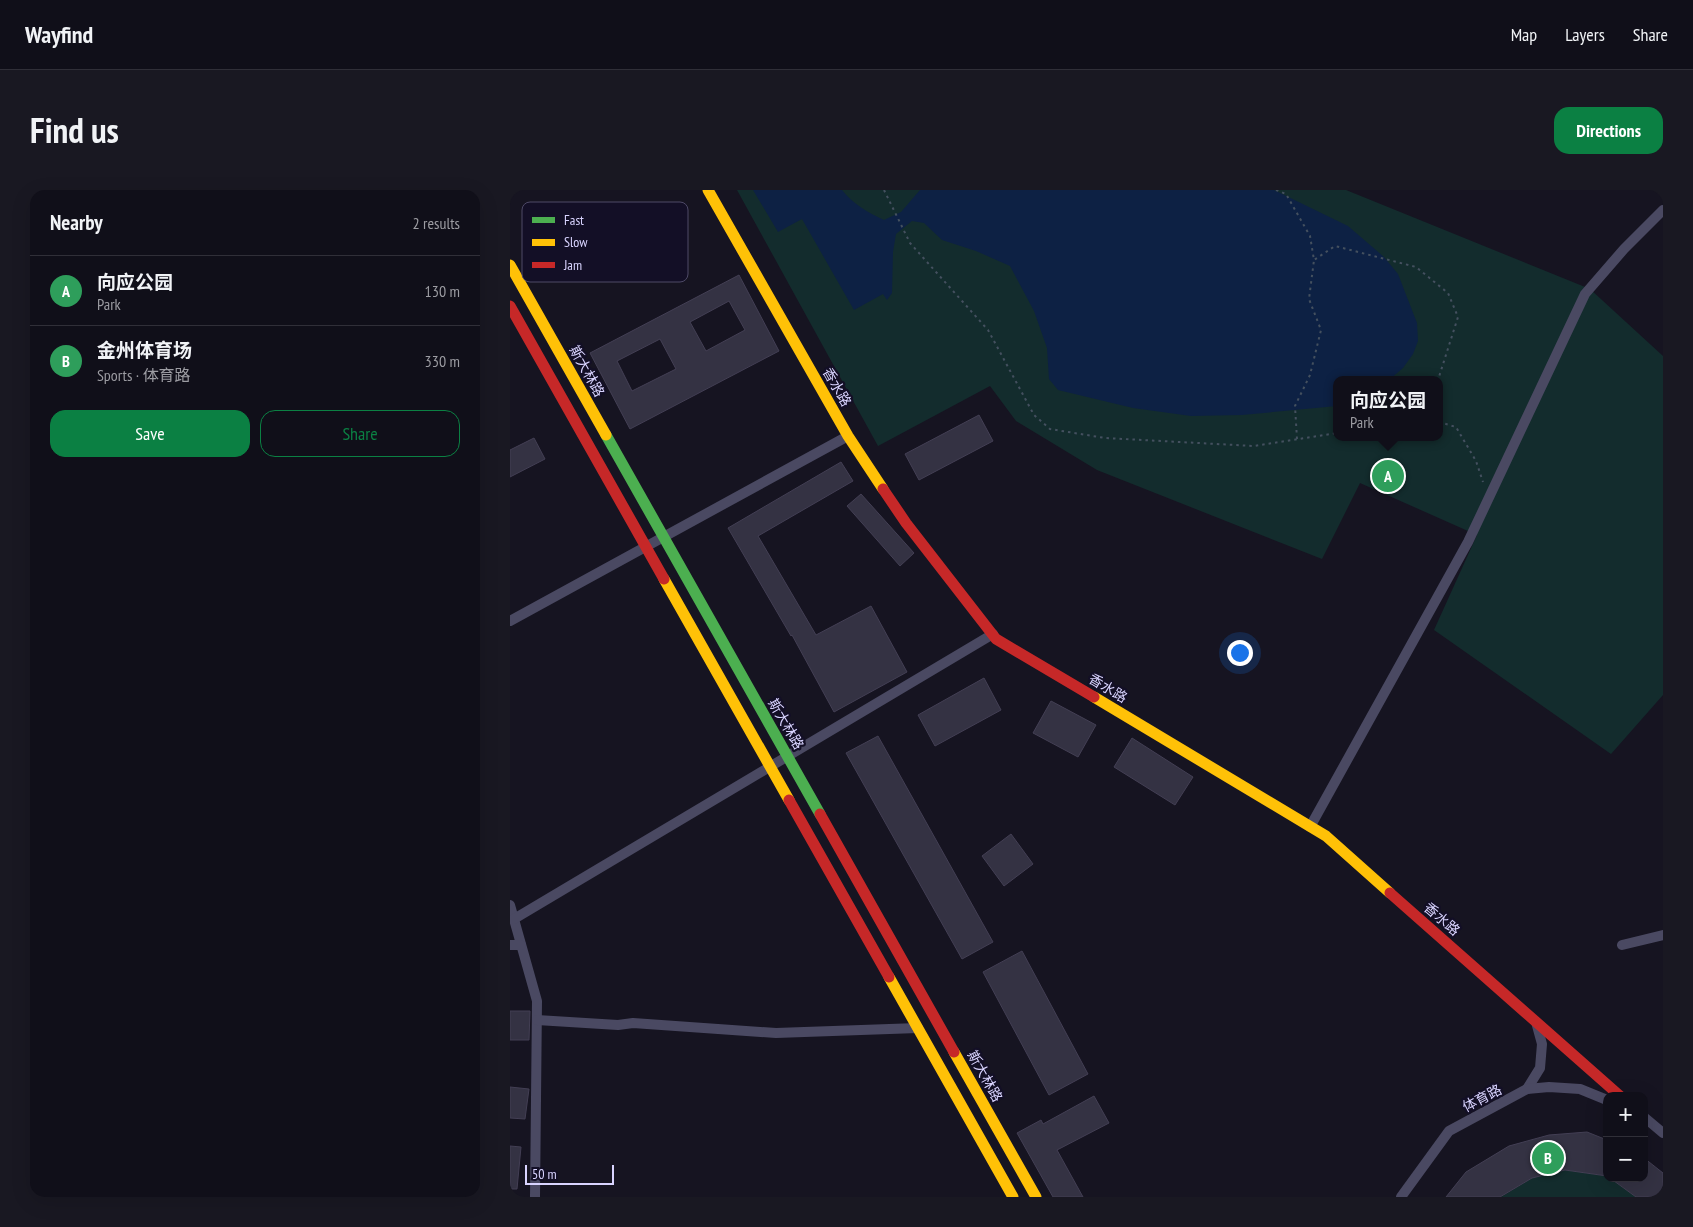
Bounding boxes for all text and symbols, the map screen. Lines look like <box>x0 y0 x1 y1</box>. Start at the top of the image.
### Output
text: Wayfind <box>25 19 93 50</box>
text: Map <box>1511 23 1537 46</box>
text: Layers <box>1565 23 1605 46</box>
text: Share <box>1633 23 1668 46</box>
text: Find us <box>30 107 119 153</box>
button: Directions <box>1554 107 1663 154</box>
legend <box>522 202 688 282</box>
text: Nearby <box>50 209 103 236</box>
text: Fast <box>564 211 584 229</box>
text: 2 results <box>413 213 460 233</box>
text: Slow <box>564 233 588 251</box>
text: Jam <box>563 256 582 274</box>
text: 向应公园 <box>97 270 173 294</box>
text: A <box>62 281 70 301</box>
text: 130 m <box>425 281 460 301</box>
text: Park <box>97 294 121 314</box>
text: 金州体育场 <box>97 338 192 362</box>
street label: 斯大林路 <box>566 342 608 400</box>
text: B <box>62 351 70 371</box>
text: 330 m <box>425 351 460 371</box>
street label: 香水路 <box>819 364 855 410</box>
text: Sports · 体育路 <box>97 365 191 385</box>
popup <box>1333 376 1443 441</box>
text: 向应公园 <box>1350 388 1426 412</box>
button: Save <box>50 410 250 457</box>
button: Share <box>260 410 460 457</box>
text: Park <box>1350 412 1374 432</box>
pin: A <box>1372 457 1404 495</box>
your location <box>1227 640 1253 666</box>
street label: 香水路 <box>1085 669 1131 707</box>
street label: 斯大林路 <box>764 695 808 753</box>
street label: 香水路 <box>1420 898 1464 940</box>
street label: 斯大林路 <box>964 1047 1006 1105</box>
street label: 体育路 <box>1459 1080 1505 1116</box>
map controls <box>1603 1092 1648 1182</box>
button: + <box>1603 1092 1648 1137</box>
button: − <box>1603 1137 1648 1182</box>
pin: B <box>1532 1139 1564 1177</box>
scale bar <box>525 1162 614 1185</box>
text: 50 m <box>532 1165 557 1183</box>

